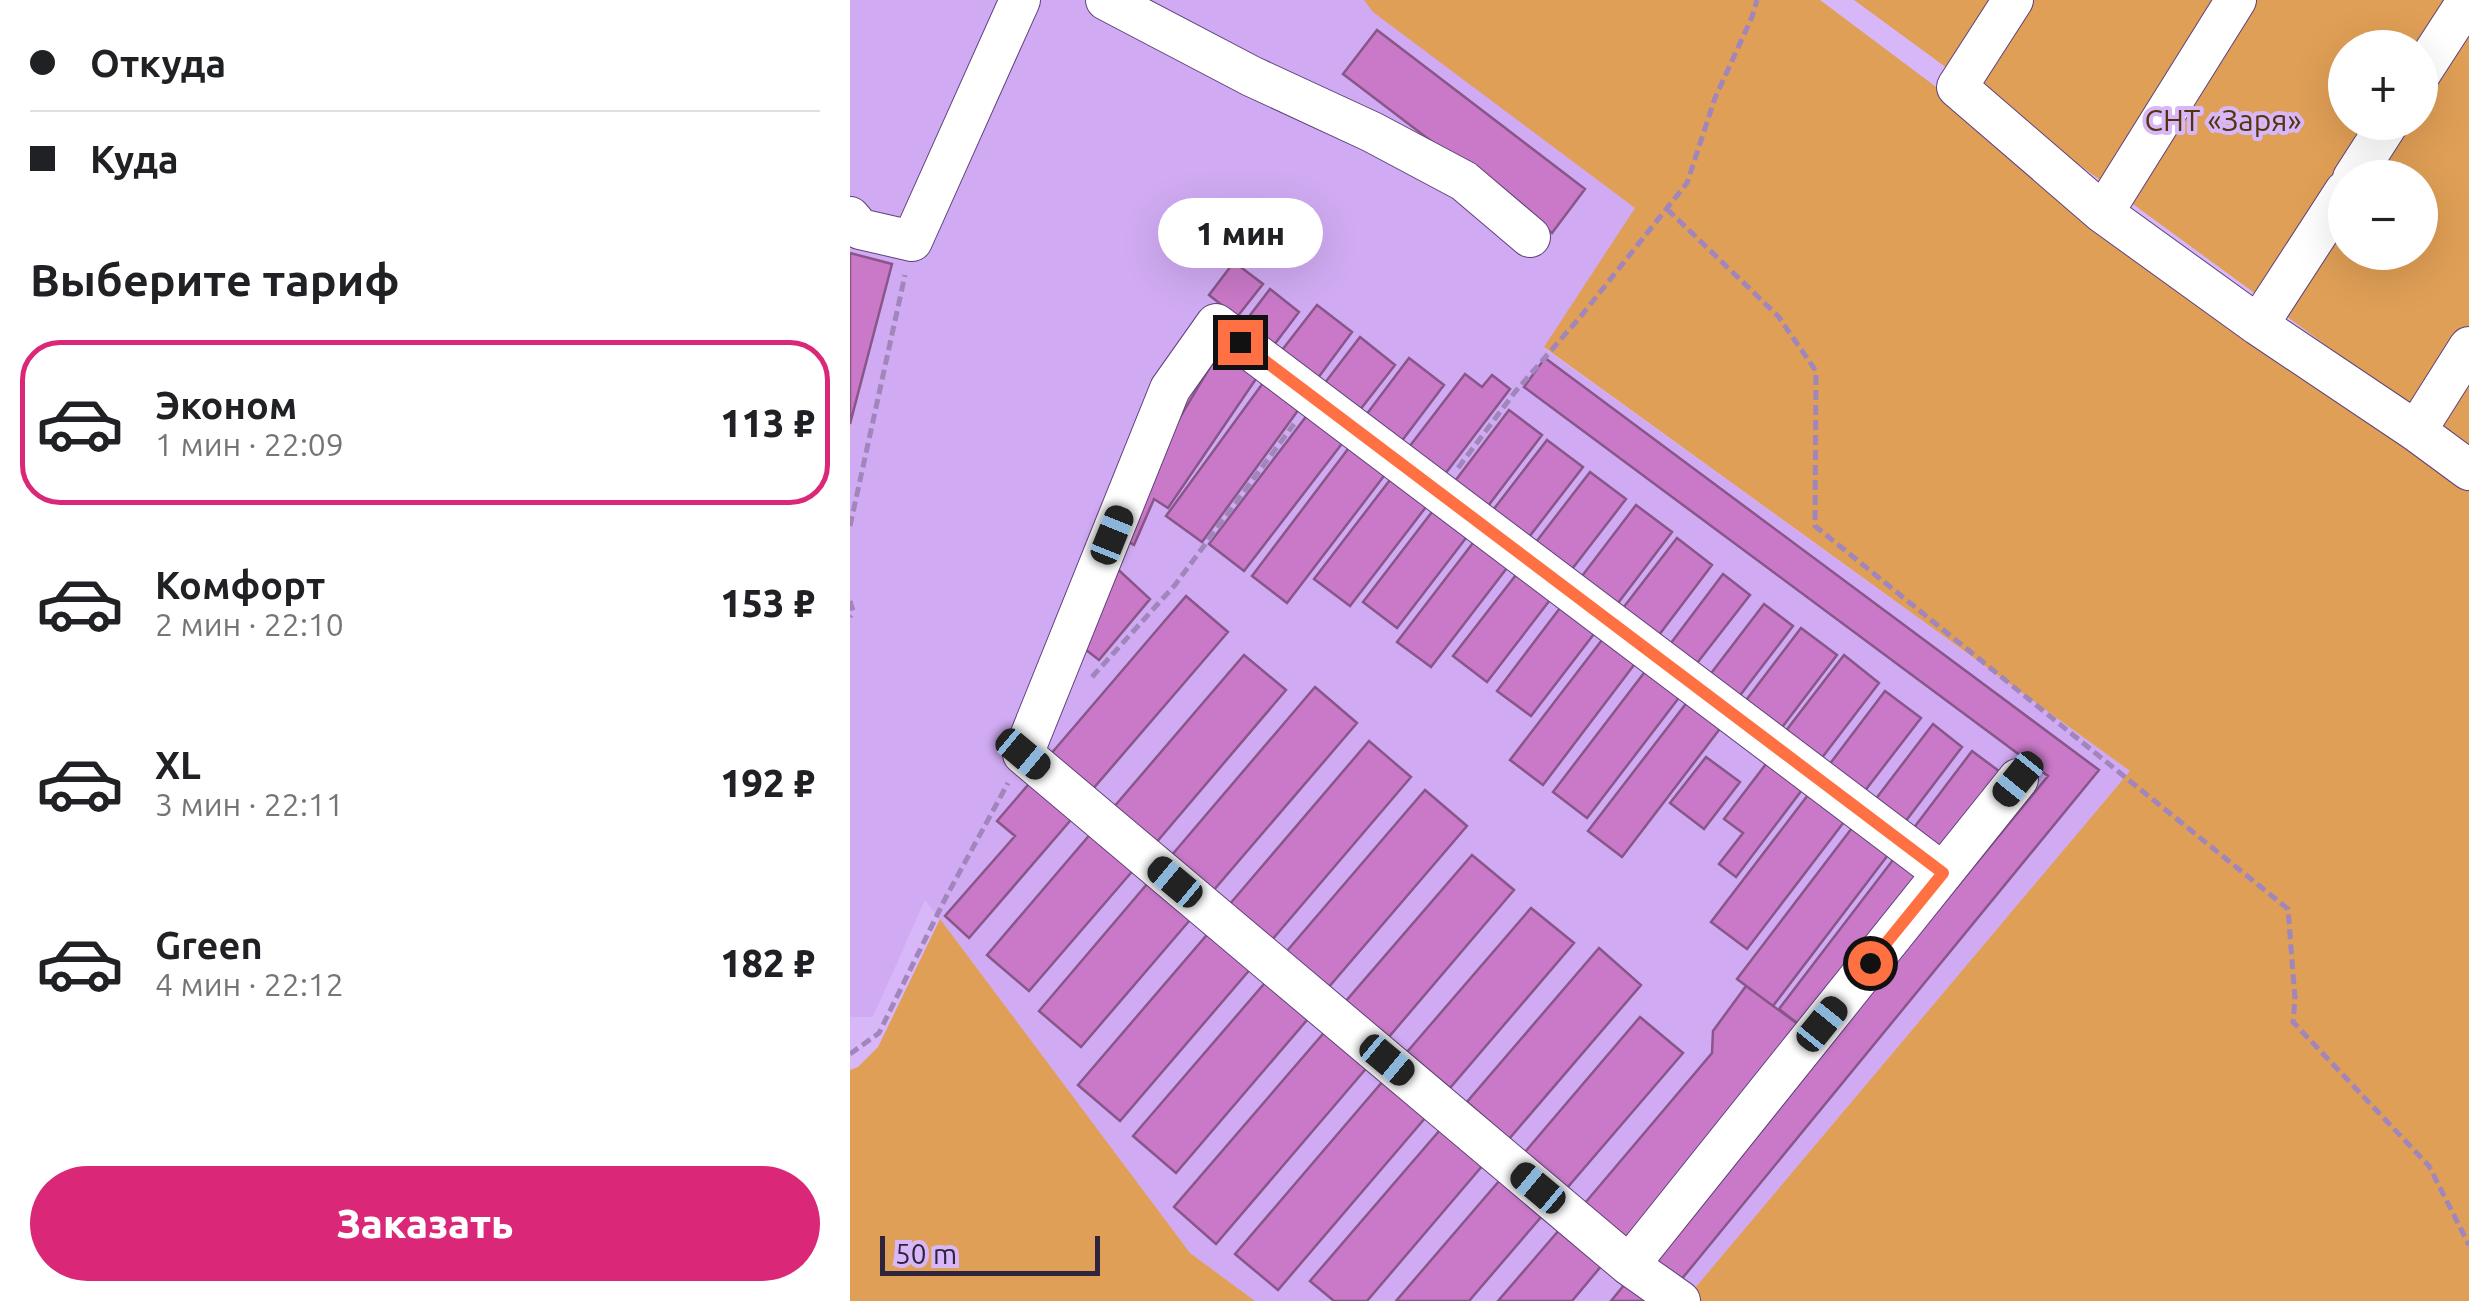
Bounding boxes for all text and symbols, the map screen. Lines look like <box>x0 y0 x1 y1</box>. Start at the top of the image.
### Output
map controls <box>2328 30 2438 270</box>
button: + <box>2328 30 2438 140</box>
text: Откуда <box>90 42 226 84</box>
park label: СНТ «Заря» <box>2145 103 2301 137</box>
text: Куда <box>90 138 179 180</box>
button: − <box>2328 160 2438 270</box>
callout: 1 мин <box>1158 197 1322 267</box>
text: 1 мин <box>1196 215 1285 251</box>
text: Выберите тариф <box>30 254 400 305</box>
route end <box>1218 320 1263 365</box>
icon: car <box>35 378 125 468</box>
text: Эконом <box>155 384 297 426</box>
text: 113 ₽ <box>720 402 815 444</box>
text: 1 мин · 22:09 <box>155 426 344 462</box>
car <box>1087 502 1137 568</box>
icon: car <box>35 558 125 648</box>
text: Комфорт <box>155 564 325 606</box>
text: 153 ₽ <box>720 582 815 624</box>
text: 2 мин · 22:10 <box>155 606 344 642</box>
car <box>990 723 1056 785</box>
icon: car <box>35 738 125 828</box>
text: XL <box>155 744 201 786</box>
car <box>1987 746 2049 812</box>
text: 192 ₽ <box>720 762 815 804</box>
text: 3 мин · 22:11 <box>155 786 344 822</box>
car <box>1142 851 1208 913</box>
icon: car <box>35 918 125 1008</box>
text: Green <box>155 924 263 966</box>
route start <box>1848 941 1893 986</box>
text: 182 ₽ <box>720 942 815 984</box>
text: 4 мин · 22:12 <box>155 966 344 1002</box>
car <box>1791 991 1853 1057</box>
car <box>1354 1029 1420 1091</box>
car <box>1505 1157 1571 1219</box>
button: Заказать <box>30 1166 820 1281</box>
scale bar <box>880 1231 1100 1276</box>
text: 50 m <box>895 1238 957 1269</box>

